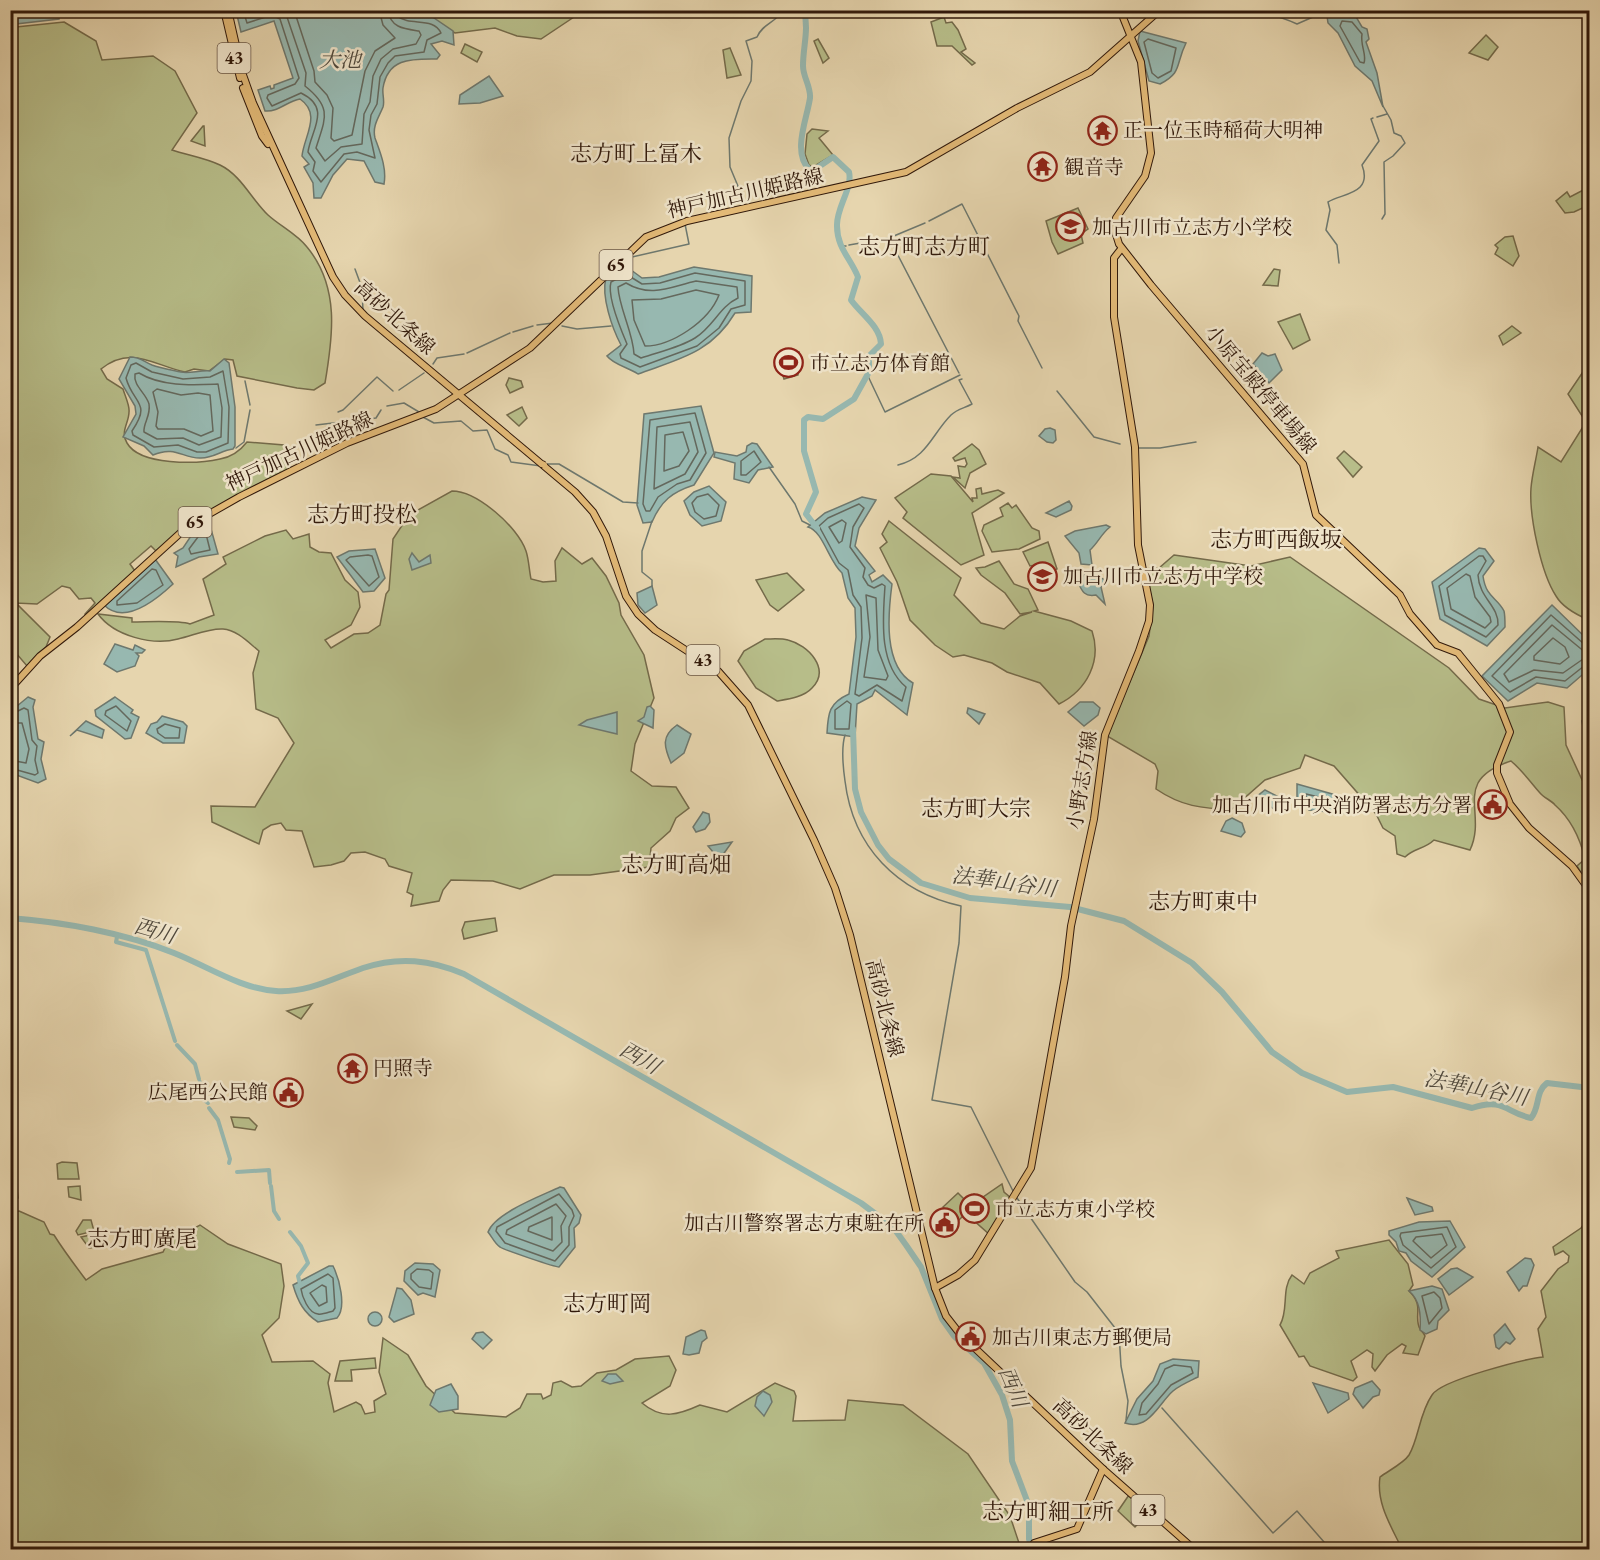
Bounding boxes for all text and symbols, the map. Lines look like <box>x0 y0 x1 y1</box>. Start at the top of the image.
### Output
road number: 43 <box>218 43 250 73</box>
water label: 大池 <box>319 46 363 73</box>
temple icon: 正一位玉時稲荷大明神 <box>1086 114 1118 146</box>
place label: 正一位玉時稲荷大明神 <box>1123 117 1323 143</box>
district label: 志方町上冨木 <box>570 139 702 168</box>
temple icon: 観音寺 <box>1027 151 1059 183</box>
place label: 観音寺 <box>1064 154 1124 180</box>
street label: 神戸加古川姫路線 <box>664 162 826 224</box>
school or university icon: 加古川市立志方小学校 <box>1055 211 1087 243</box>
place label: 加古川市立志方小学校 <box>1092 214 1292 240</box>
district label: 志方町志方町 <box>858 232 990 261</box>
road number: 65 <box>600 250 632 280</box>
street label: 高砂北条線 <box>349 274 441 360</box>
street label: 小原宝殿停車場線 <box>1200 319 1322 459</box>
sports icon: 市立志方体育館 <box>773 347 805 379</box>
place label: 市立志方体育館 <box>810 350 950 376</box>
street label: 神戸加古川姫路線 <box>221 405 377 497</box>
district label: 志方町投松 <box>307 500 417 529</box>
road number: 65 <box>178 507 212 537</box>
district label: 志方町西飯坂 <box>1210 525 1342 554</box>
school or university icon: 加古川市立志方中学校 <box>1026 560 1058 592</box>
place label: 加古川市立志方中学校 <box>1063 563 1263 589</box>
road number: 43 <box>686 645 720 675</box>
street label: 小野志方線 <box>1061 729 1103 831</box>
public building icon: 加古川市中央消防署志方分署 <box>1477 789 1509 821</box>
place label: 加古川市中央消防署志方分署 <box>1212 792 1472 818</box>
district label: 志方町大宗 <box>921 794 1031 823</box>
district label: 志方町高畑 <box>621 850 731 879</box>
water label: 法華山谷川 <box>950 861 1060 902</box>
district label: 志方町東中 <box>1148 887 1258 916</box>
water label: 西川 <box>131 912 181 950</box>
street label: 高砂北条線 <box>860 956 910 1060</box>
water label: 西川 <box>615 1035 667 1081</box>
temple icon: 円照寺 <box>336 1052 368 1084</box>
place label: 円照寺 <box>373 1055 433 1081</box>
water label: 法華山谷川 <box>1422 1064 1532 1111</box>
public building icon: 広尾西公民館 <box>273 1076 305 1108</box>
place label: 広尾西公民館 <box>148 1079 268 1105</box>
sports icon: 市立志方東小学校 <box>958 1193 990 1225</box>
place label: 市立志方東小学校 <box>995 1196 1155 1222</box>
public building icon: 加古川警察署志方東駐在所 <box>929 1207 961 1239</box>
place label: 加古川警察署志方東駐在所 <box>684 1210 924 1236</box>
district label: 志方町廣尾 <box>87 1224 197 1253</box>
district label: 志方町岡 <box>563 1289 651 1318</box>
public building icon: 加古川東志方郵便局 <box>955 1321 987 1353</box>
place label: 加古川東志方郵便局 <box>992 1324 1172 1350</box>
water label: 西川 <box>993 1362 1035 1413</box>
street label: 高砂北条線 <box>1048 1392 1138 1480</box>
road number: 43 <box>1132 1495 1164 1525</box>
district label: 志方町細工所 <box>982 1497 1114 1526</box>

